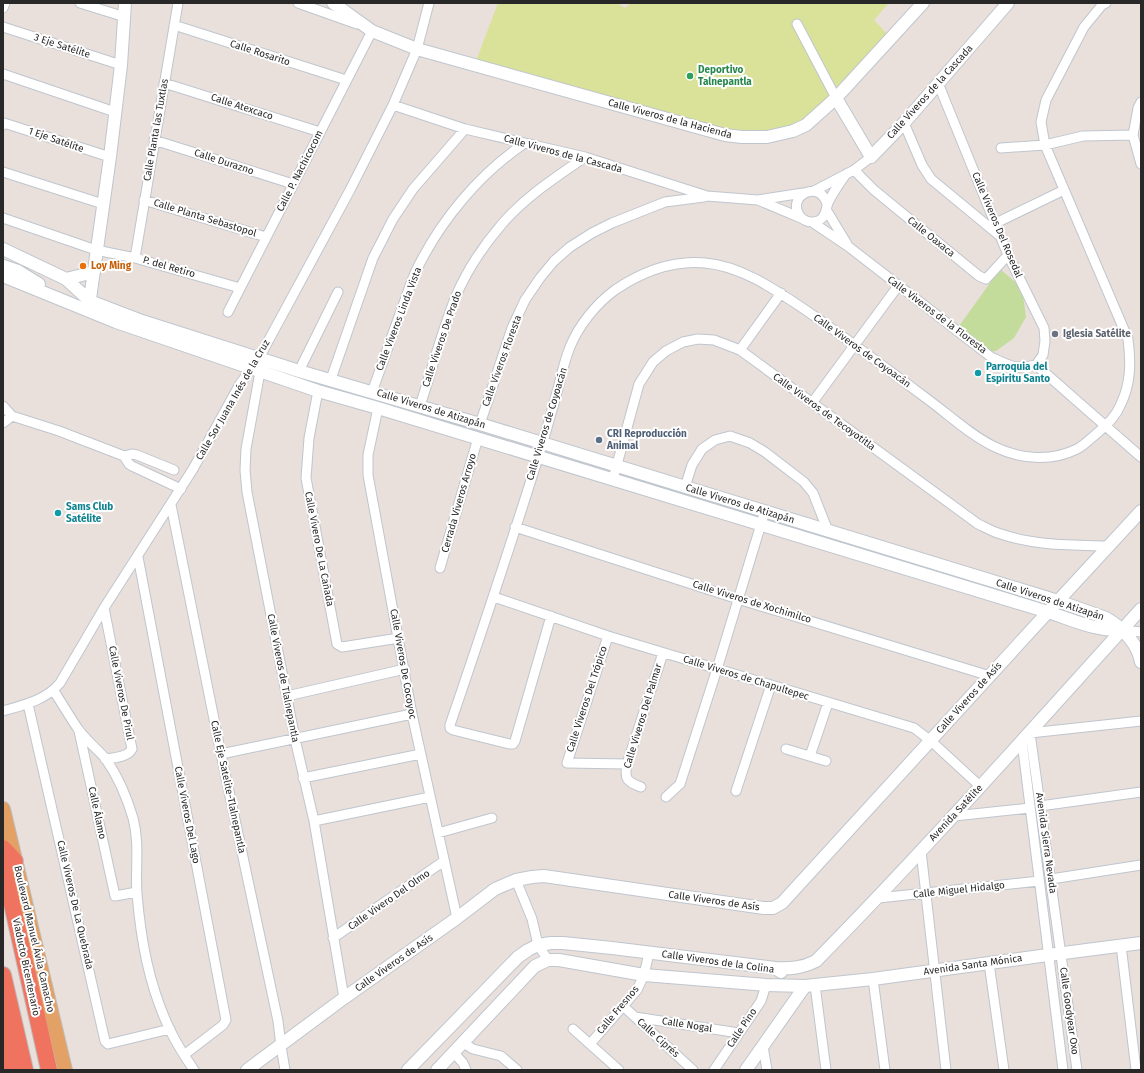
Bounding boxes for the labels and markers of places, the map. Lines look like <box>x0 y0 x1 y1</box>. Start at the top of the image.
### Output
place label: Deportivo Talnepantla <box>698 64 752 88</box>
marker: Deportivo Talnepantla <box>685 71 695 81</box>
place label: Loy Ming <box>91 260 132 272</box>
marker: Loy Ming <box>78 261 88 271</box>
place label: Iglesia Satélite <box>1063 327 1131 340</box>
marker: Iglesia Satélite <box>1050 329 1060 339</box>
place label: Parroquia del Espiritu Santo <box>986 361 1050 385</box>
marker: Parroquia del Espiritu Santo <box>973 368 983 378</box>
place label: CRI Reproducción Animal <box>606 427 687 452</box>
marker: CRI Reproducción Animal <box>594 435 604 445</box>
place label: Sams Club Satélite <box>66 501 113 525</box>
marker: Sams Club Satélite <box>53 508 63 518</box>

